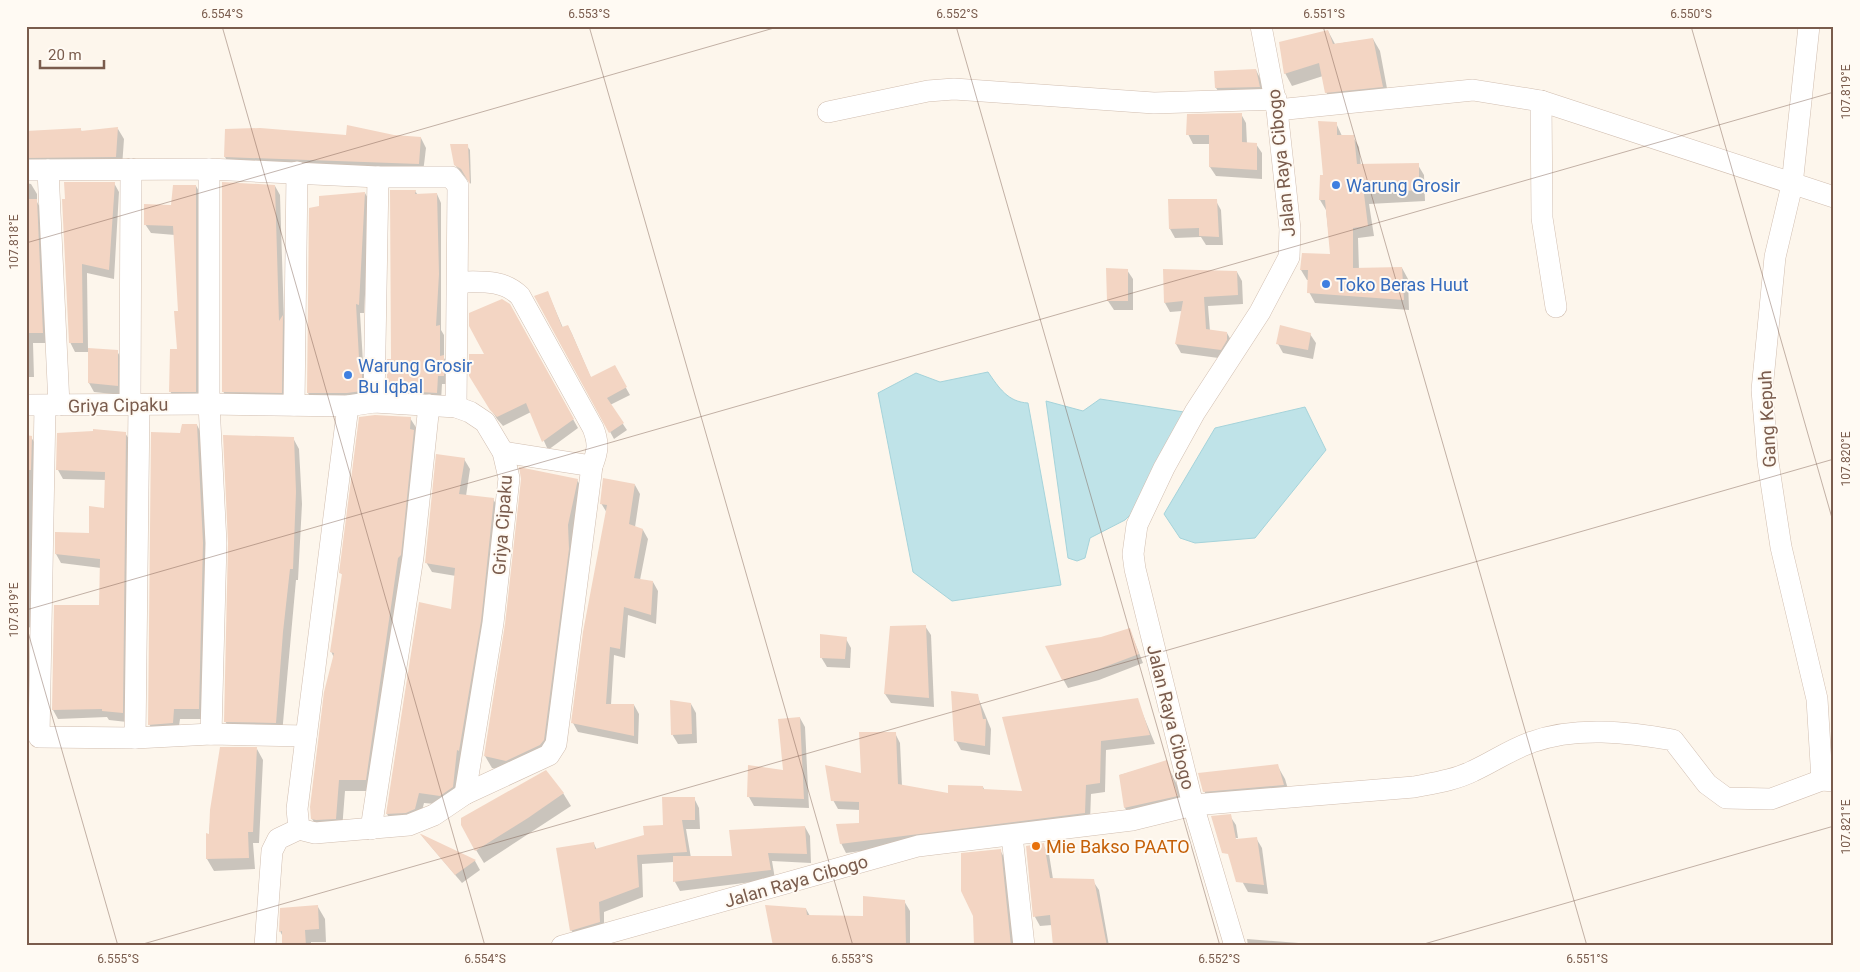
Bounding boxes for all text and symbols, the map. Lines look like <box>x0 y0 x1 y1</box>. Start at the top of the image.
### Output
text: 6.554°S <box>201 7 243 21</box>
text: 6.553°S <box>568 7 610 21</box>
text: 6.552°S <box>936 7 978 21</box>
text: 6.551°S <box>1303 7 1345 21</box>
text: 6.550°S <box>1670 7 1712 21</box>
scale bar <box>40 38 104 70</box>
text: 20 m <box>48 46 82 64</box>
text: 107.819°E <box>1839 64 1853 119</box>
street label: Jalan Raya Cibogo <box>1263 88 1299 238</box>
place label: Warung Grosir <box>1346 175 1460 196</box>
marker: Warung Grosir <box>1330 179 1342 191</box>
text: 107.818°E <box>7 214 21 269</box>
place label: Toko Beras Huut <box>1336 274 1469 295</box>
marker: Toko Beras Huut <box>1320 278 1332 290</box>
place label: Warung Grosir Bu Iqbal <box>358 355 472 397</box>
marker: Warung Grosir Bu Iqbal <box>342 369 354 381</box>
street label: Gang Kepuh <box>1754 370 1780 468</box>
street label: Griya Cipaku <box>68 394 168 416</box>
text: 107.820°E <box>1839 431 1853 486</box>
street label: Griya Cipaku <box>488 474 516 576</box>
text: 107.819°E <box>7 582 21 637</box>
street label: Jalan Raya Cibogo <box>1143 642 1199 792</box>
text: 107.821°E <box>1839 799 1853 854</box>
place label: Mie Bakso PAATO <box>1046 836 1190 857</box>
marker: Mie Bakso PAATO <box>1030 840 1042 852</box>
street label: Jalan Raya Cibogo <box>722 850 870 912</box>
text: 6.555°S <box>97 952 139 966</box>
text: 6.554°S <box>464 952 506 966</box>
text: 6.553°S <box>831 952 873 966</box>
text: 6.552°S <box>1198 952 1240 966</box>
text: 6.551°S <box>1566 952 1608 966</box>

